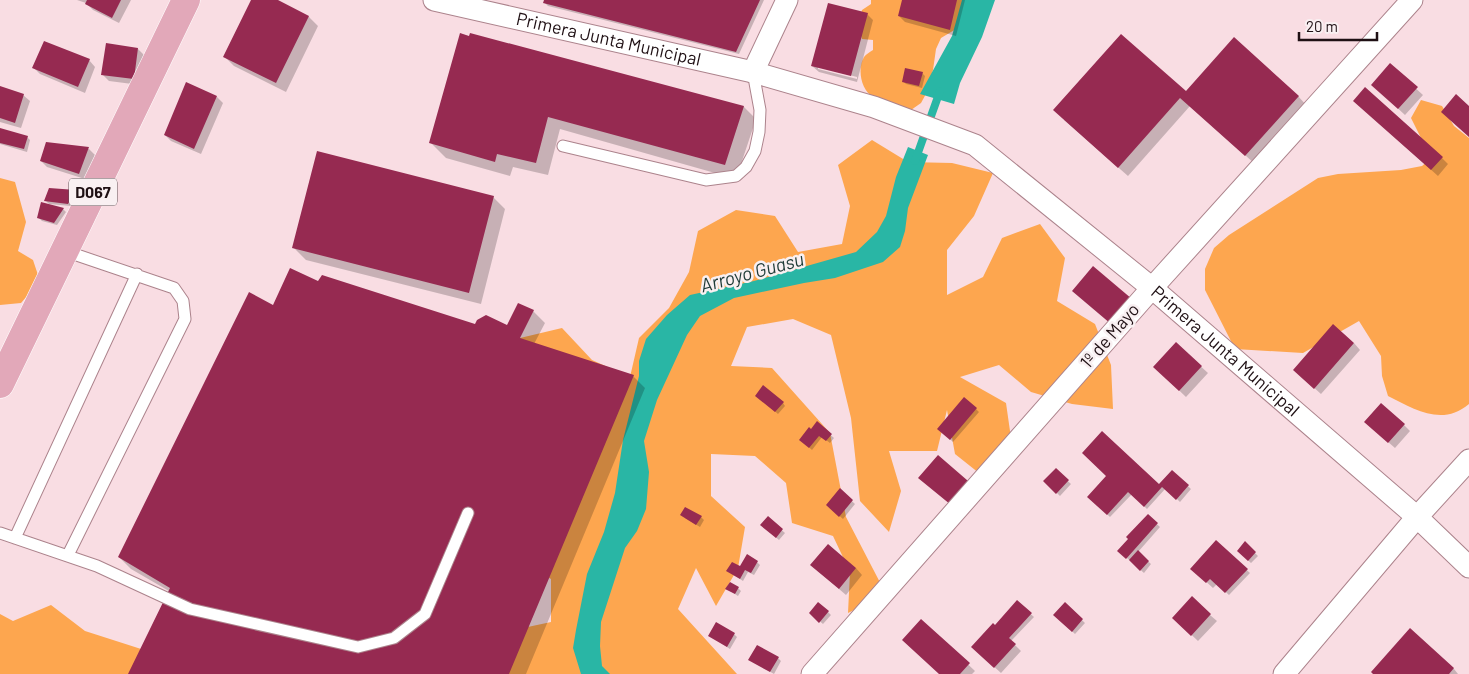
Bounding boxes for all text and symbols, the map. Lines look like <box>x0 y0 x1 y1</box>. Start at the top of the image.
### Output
street label: Primera Junta Municipal <box>514 7 703 70</box>
scale bar <box>1299 10 1376 42</box>
text: 20 m <box>1306 17 1338 35</box>
road number: D067 <box>69 178 117 206</box>
water label: Arroyo Guasu <box>698 247 806 296</box>
street label: Primera Junta Municipal <box>1147 280 1304 420</box>
street label: 1º de Mayo <box>1075 298 1143 372</box>

